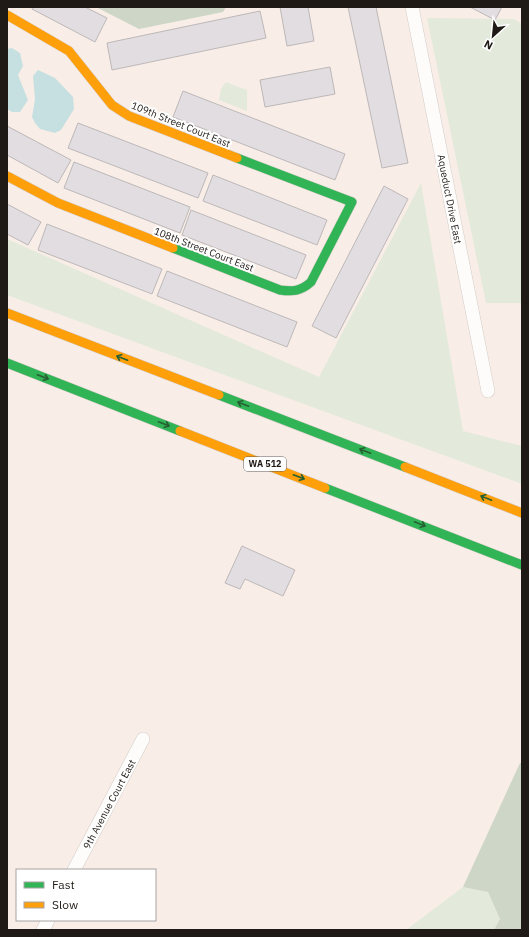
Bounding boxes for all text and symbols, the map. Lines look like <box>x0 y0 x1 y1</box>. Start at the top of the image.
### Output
north arrow <box>473 16 513 56</box>
text: N <box>482 37 495 53</box>
street label: 109th Street Court East <box>129 99 233 151</box>
street label: Aqueduct Drive East <box>434 153 465 245</box>
street label: 108th Street Court East <box>152 224 256 275</box>
one-way arrow <box>116 353 128 361</box>
one-way arrow <box>37 374 49 382</box>
one-way arrow <box>238 400 250 408</box>
one-way arrow <box>158 421 170 429</box>
one-way arrow <box>359 446 371 454</box>
road number: WA 512 <box>244 457 286 471</box>
one-way arrow <box>292 473 304 481</box>
one-way arrow <box>480 494 492 502</box>
one-way arrow <box>413 521 425 529</box>
street label: 9th Avenue Court East <box>80 757 139 851</box>
legend <box>16 869 156 921</box>
text: Fast <box>52 877 75 892</box>
text: Slow <box>52 897 78 912</box>

